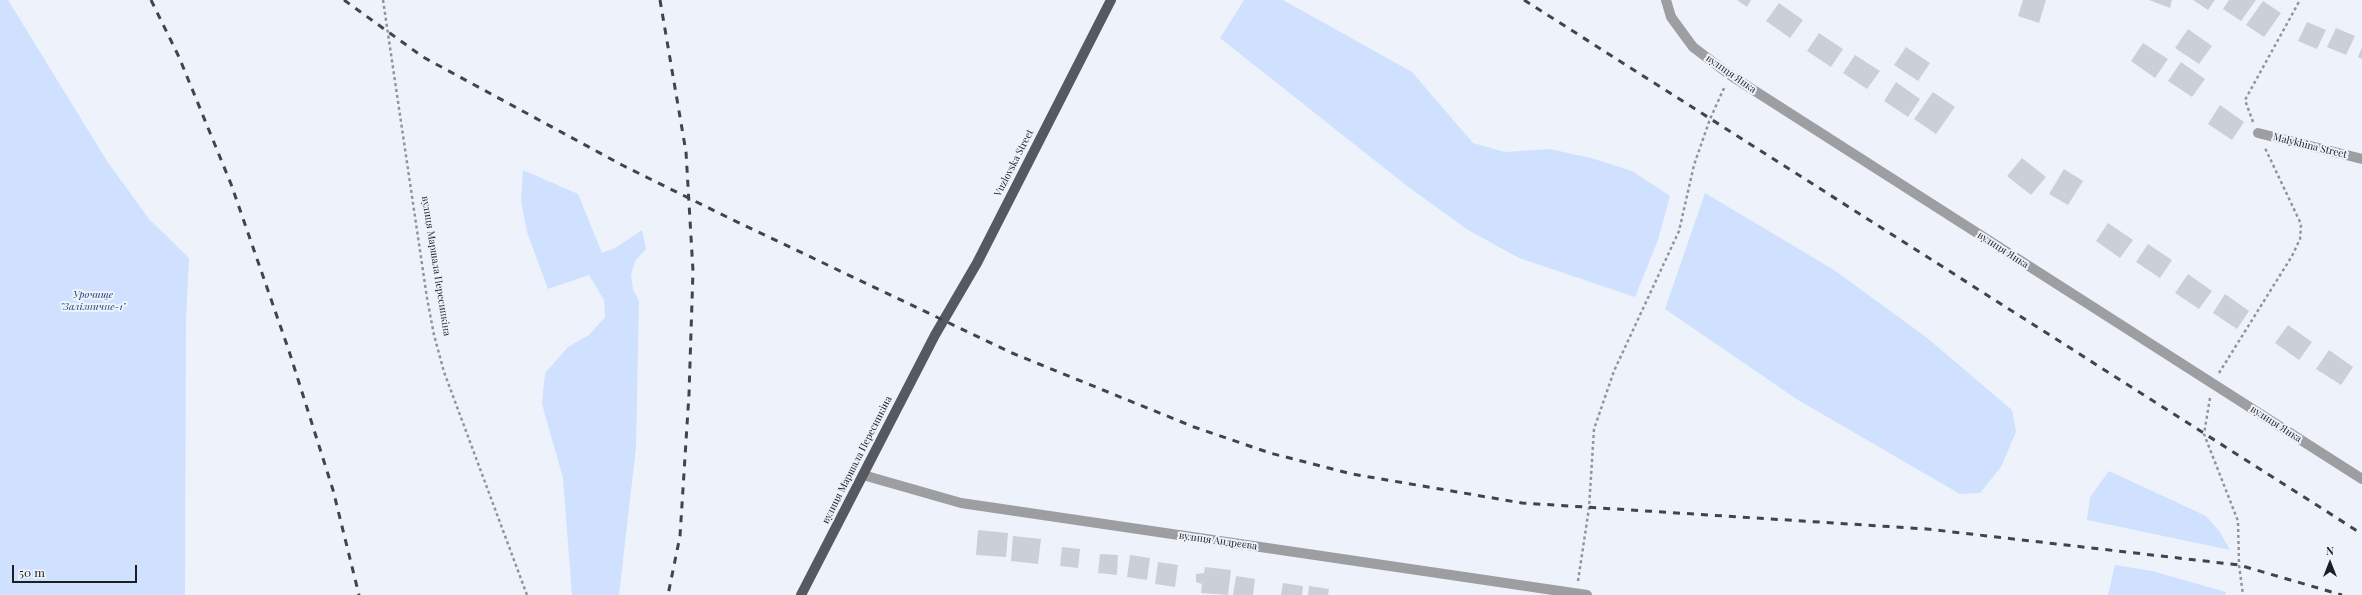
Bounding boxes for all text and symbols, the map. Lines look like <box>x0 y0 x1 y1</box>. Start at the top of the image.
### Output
street label: вулиця Янка <box>1704 52 1758 96</box>
street label: Vuzlovska Street <box>992 127 1036 199</box>
street label: Malykhina Street <box>2272 131 2348 161</box>
street label: вулиця Маршала Пересипкіна <box>419 195 453 337</box>
street label: вулиця Янка <box>1975 229 2031 271</box>
park label: Урочище "Залізничне-1" <box>60 289 126 312</box>
street label: вулиця Маршала Пересипкіна <box>820 394 894 526</box>
street label: вулиця Янка <box>2248 403 2304 445</box>
street label: вулиця Андрєєва <box>1178 530 1258 552</box>
north arrow <box>2310 543 2350 583</box>
text: N <box>2326 543 2334 558</box>
scale bar <box>14 557 139 583</box>
text: 50 m <box>19 564 45 580</box>

